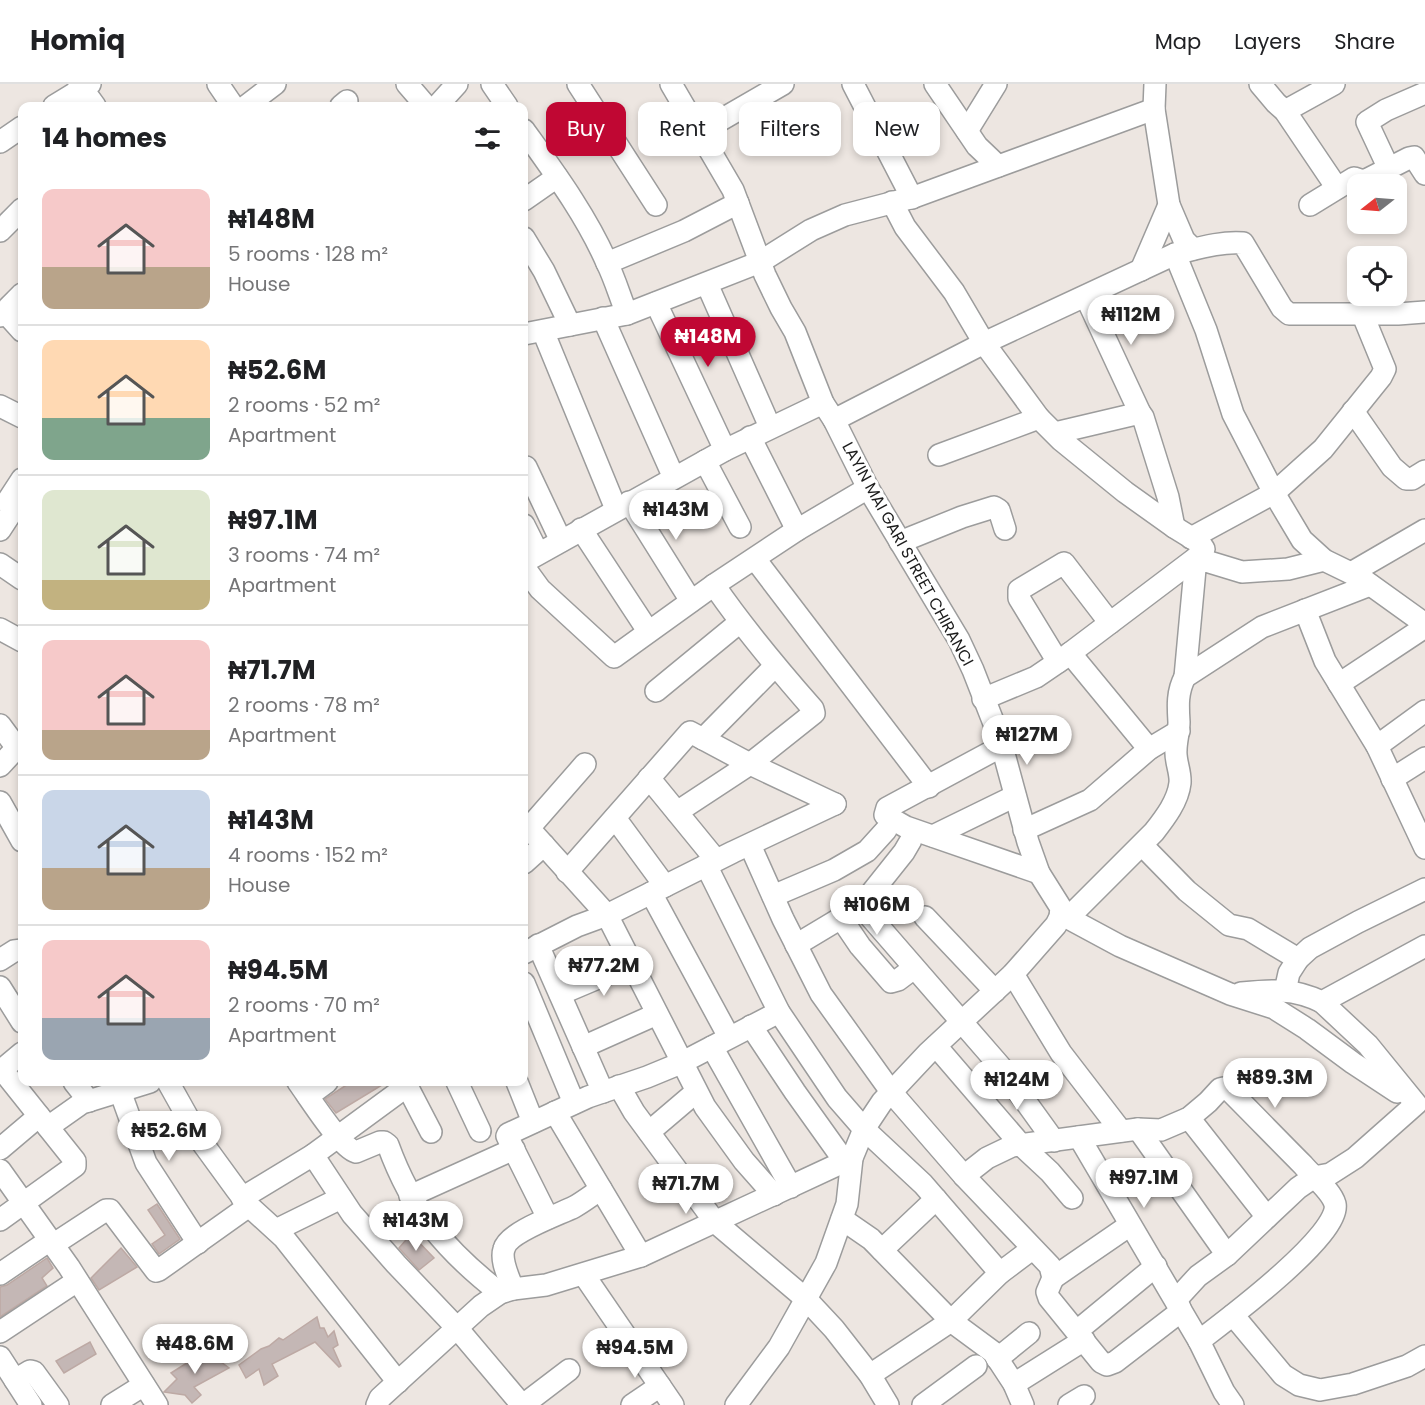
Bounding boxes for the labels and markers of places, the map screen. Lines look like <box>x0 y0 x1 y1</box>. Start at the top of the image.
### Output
pin: ₦112M <box>1089 295 1173 346</box>
pin: ₦148M <box>666 317 750 368</box>
pin: ₦143M <box>634 490 718 541</box>
pin: ₦127M <box>985 715 1069 766</box>
pin: ₦106M <box>835 885 919 936</box>
pin: ₦77.2M <box>555 946 653 997</box>
pin: ₦89.3M <box>1226 1058 1324 1109</box>
pin: ₦124M <box>975 1060 1059 1111</box>
pin: ₦52.6M <box>120 1111 218 1162</box>
pin: ₦97.1M <box>1095 1158 1193 1209</box>
pin: ₦71.7M <box>637 1164 735 1215</box>
pin: ₦143M <box>374 1201 458 1252</box>
pin: ₦48.6M <box>146 1324 244 1375</box>
pin: ₦94.5M <box>586 1328 684 1379</box>

